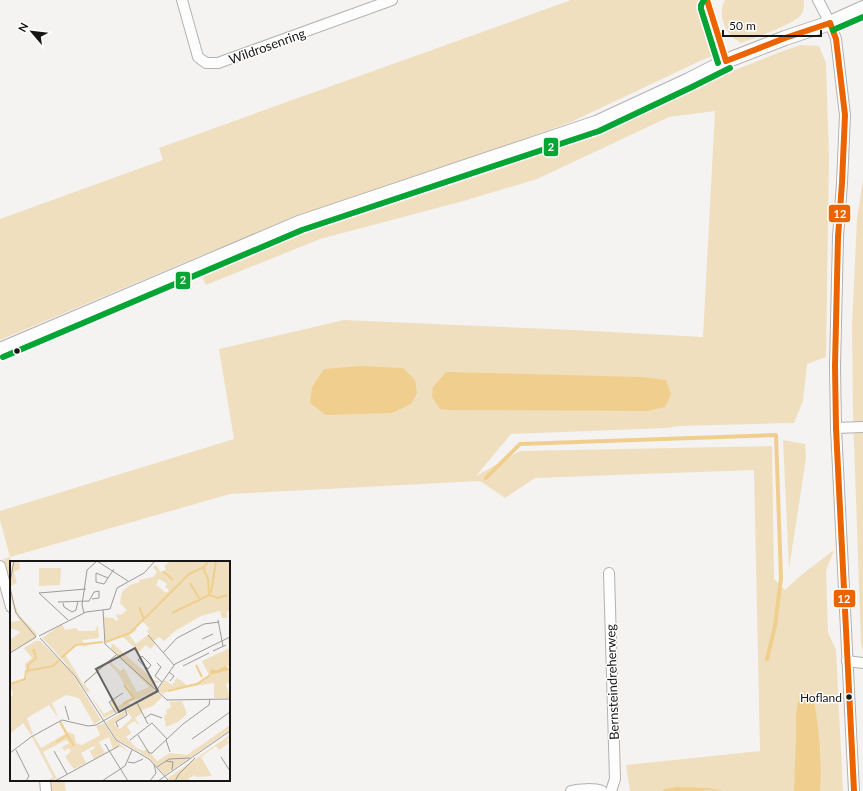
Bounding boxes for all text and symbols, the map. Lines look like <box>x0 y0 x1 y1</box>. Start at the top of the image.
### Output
north arrow <box>12 12 52 52</box>
scale bar <box>723 12 821 38</box>
text: 50 m <box>729 18 756 33</box>
text: N <box>15 20 30 34</box>
street label: Wildrosenring <box>227 25 308 67</box>
line badge: 2 <box>543 137 559 157</box>
text: 2 <box>548 140 554 153</box>
line badge: 12 <box>828 204 851 223</box>
text: 12 <box>834 207 846 220</box>
line badge: 2 <box>175 271 191 290</box>
text: 2 <box>180 273 186 286</box>
unlabelled marker <box>12 346 22 356</box>
inset map <box>10 561 230 781</box>
line badge: 12 <box>833 589 856 608</box>
text: 12 <box>838 592 850 605</box>
street label: Bernsteindreherweg <box>602 624 622 740</box>
place label: Hofland <box>800 690 842 705</box>
marker: Hofland <box>844 692 854 702</box>

